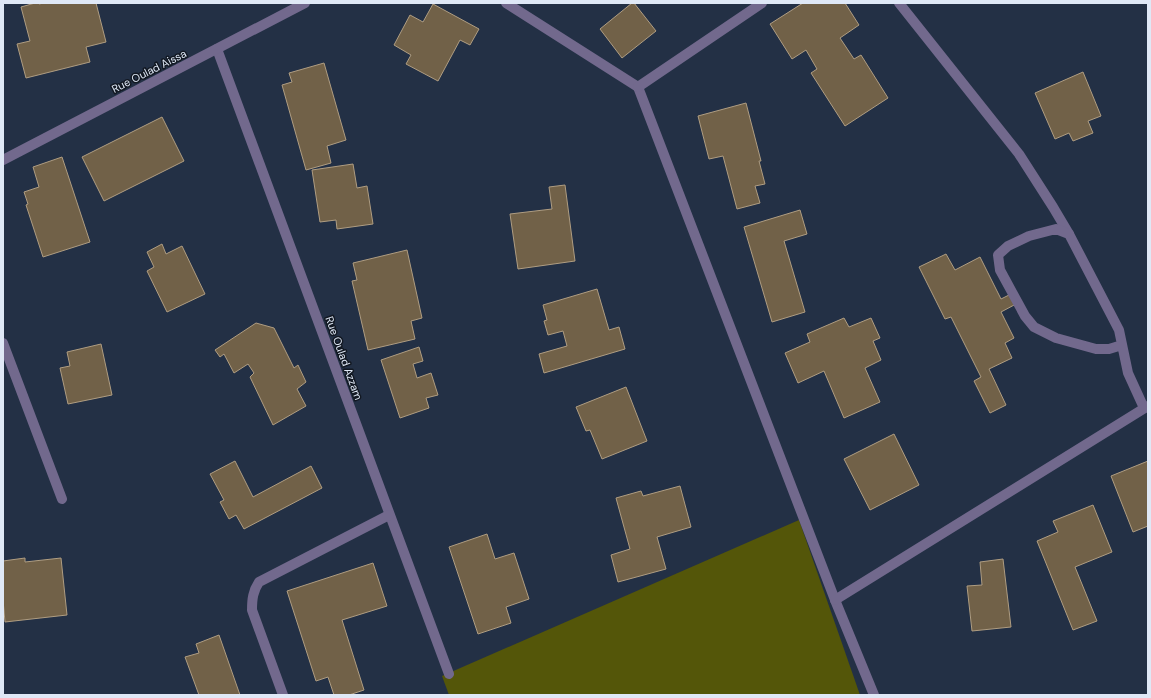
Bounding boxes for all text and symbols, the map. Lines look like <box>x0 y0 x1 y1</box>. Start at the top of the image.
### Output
street label: Rue Oulad Aissa <box>109 46 189 96</box>
street label: Rue Oulad Azzam <box>322 314 366 402</box>

